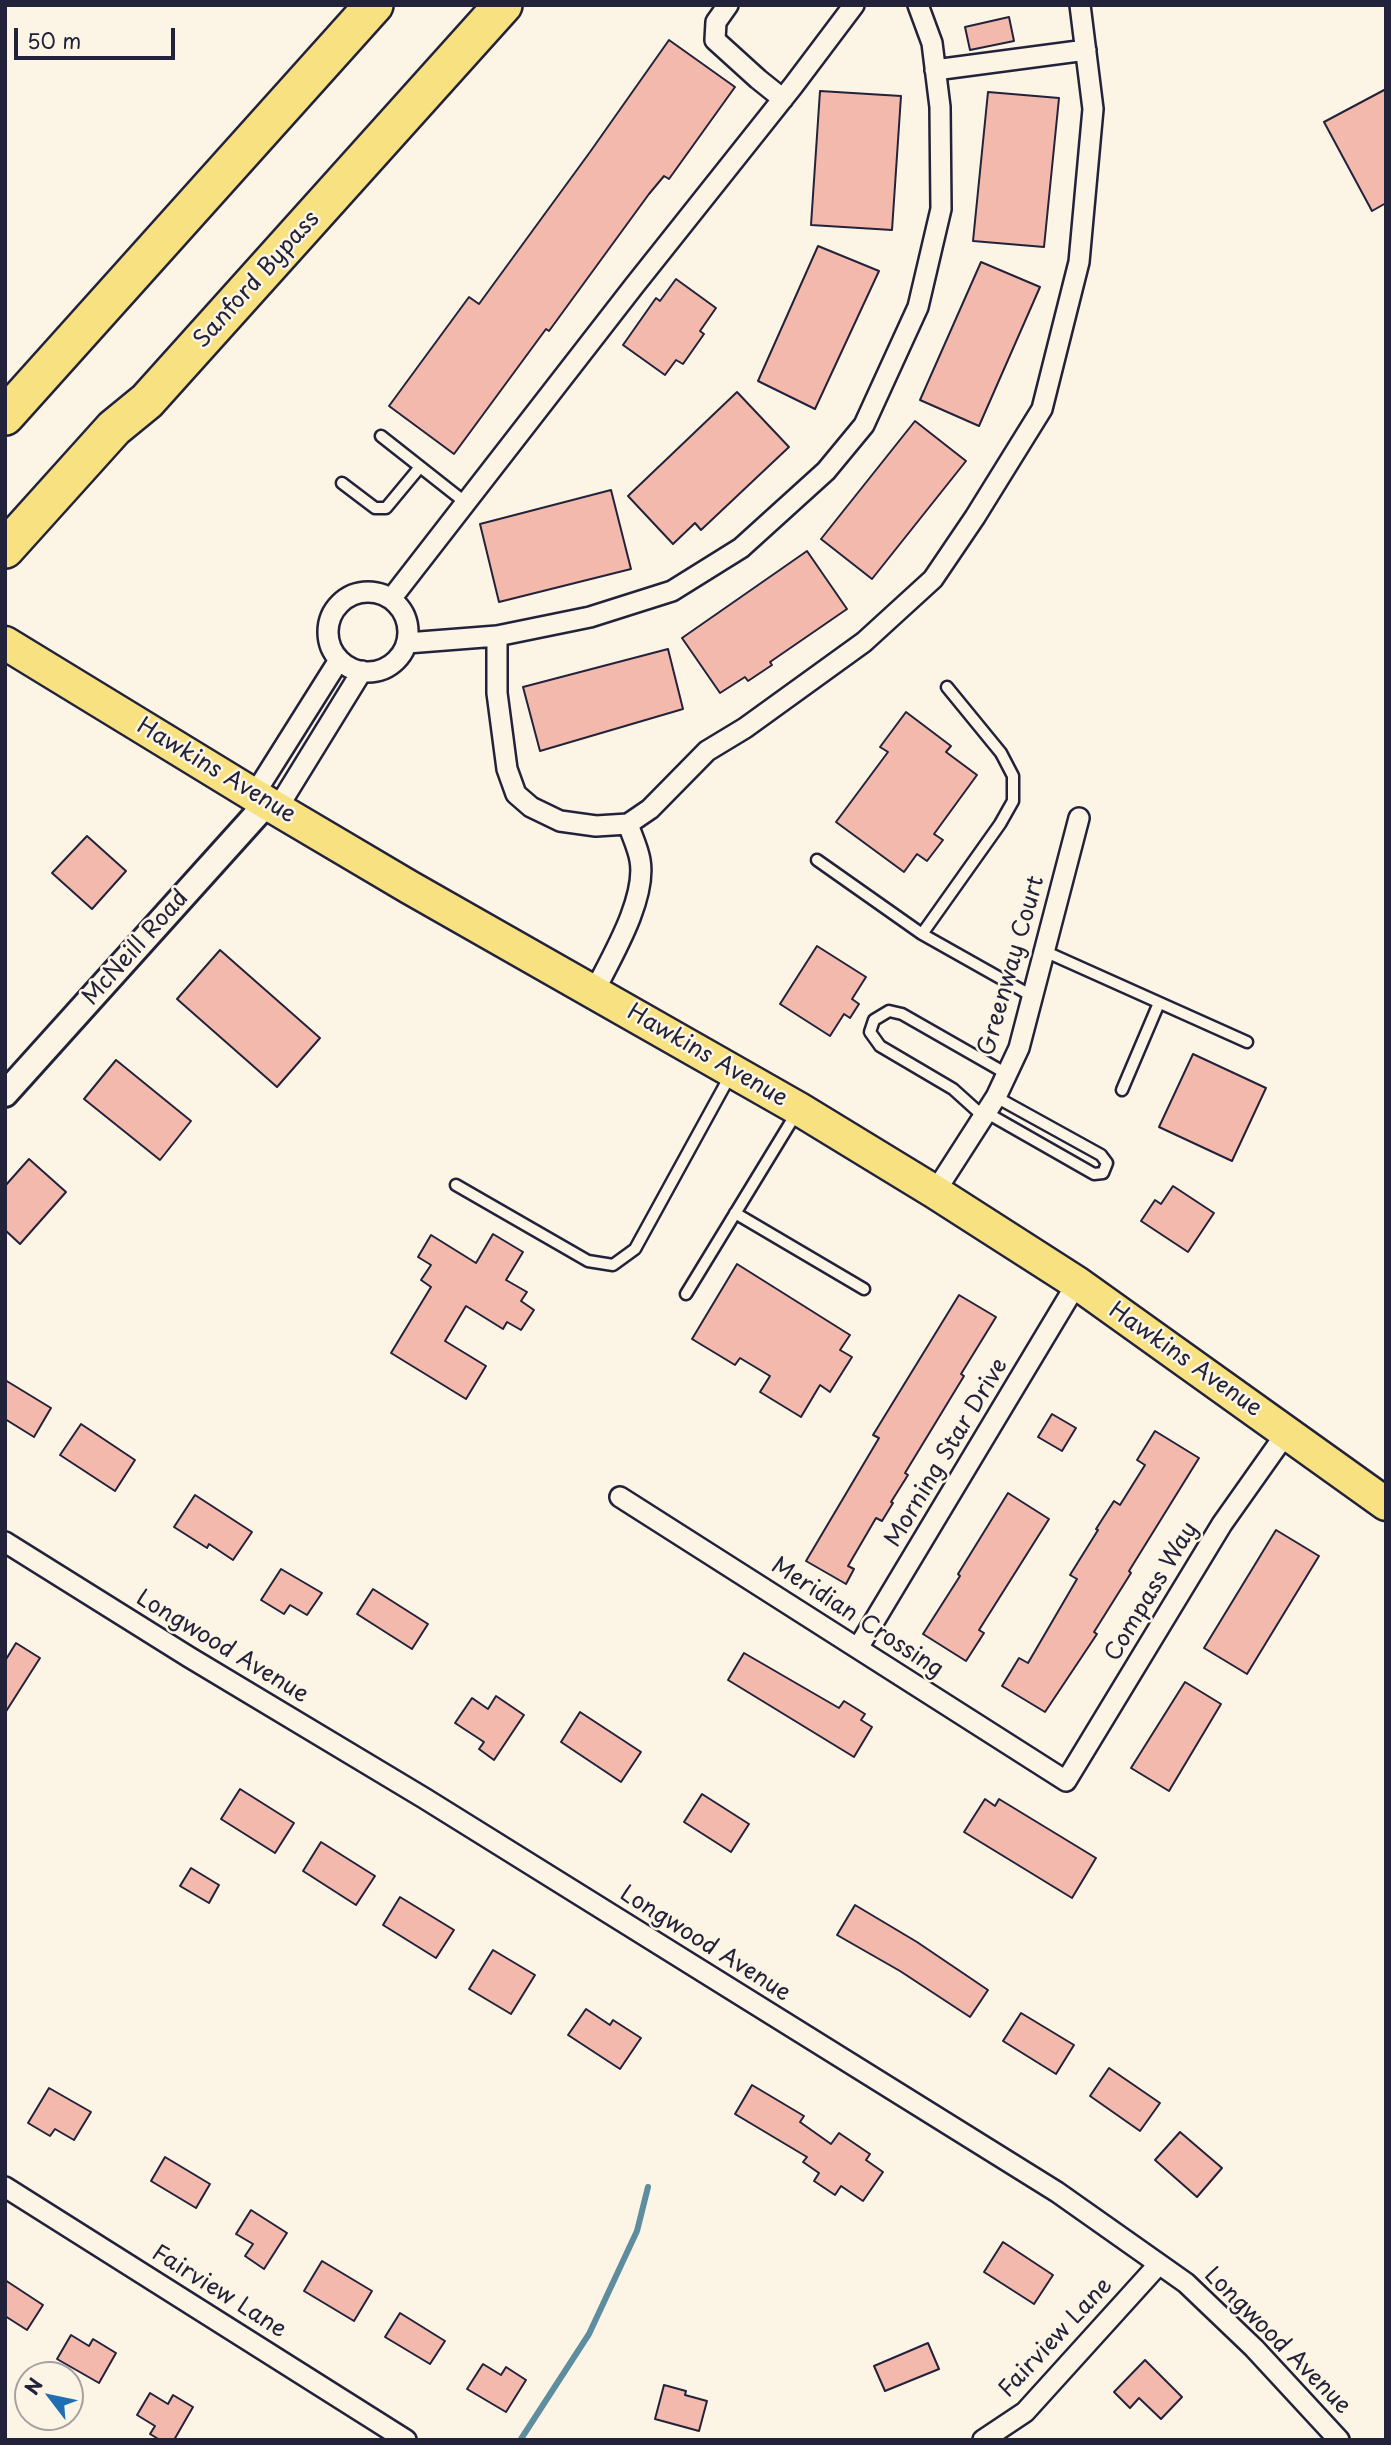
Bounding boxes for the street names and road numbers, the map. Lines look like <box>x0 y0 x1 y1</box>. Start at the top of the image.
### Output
street label: Sanford Bypass <box>188 206 326 354</box>
street label: Hawkins Avenue <box>132 713 300 829</box>
street label: Greenway Court <box>973 873 1051 1059</box>
street label: McNeill Road <box>77 885 195 1011</box>
street label: Hawkins Avenue <box>622 999 792 1113</box>
street label: Hawkins Avenue <box>1103 1297 1267 1423</box>
street label: Morning Star Drive <box>880 1354 1014 1552</box>
street label: Compass Way <box>1100 1517 1204 1667</box>
street label: Meridian Crossing <box>766 1552 948 1684</box>
street label: Longwood Avenue <box>131 1585 313 1709</box>
street label: Longwood Avenue <box>615 1880 795 2008</box>
street label: Fairview Lane <box>147 2240 291 2344</box>
street label: Longwood Avenue <box>1198 2262 1356 2420</box>
street label: Fairview Lane <box>994 2272 1118 2404</box>

